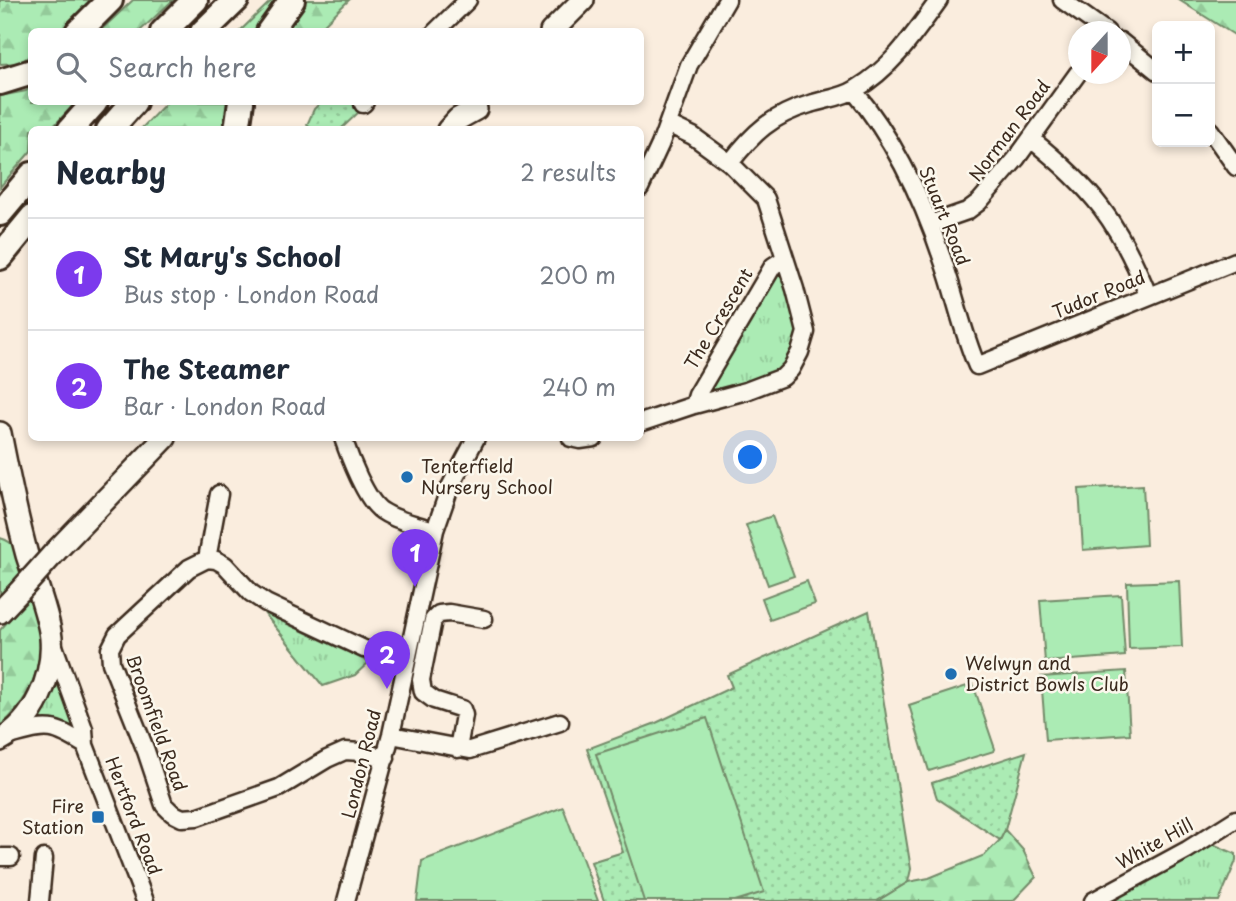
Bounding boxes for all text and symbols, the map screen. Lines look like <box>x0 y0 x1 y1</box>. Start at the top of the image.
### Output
north arrow <box>1068 21 1131 84</box>
map controls <box>1152 21 1215 147</box>
button: + <box>1152 21 1215 84</box>
search box <box>28 28 644 105</box>
text: Search here <box>108 47 257 86</box>
icon: search <box>52 48 90 86</box>
street label: Norman Road <box>962 74 1056 187</box>
button: − <box>1152 84 1215 147</box>
text: Nearby <box>56 149 166 194</box>
text: 2 results <box>520 154 616 189</box>
street label: Stuart Road <box>913 162 978 269</box>
text: St Mary's School <box>123 237 342 276</box>
text: 1 <box>74 257 85 292</box>
text: 200 m <box>539 257 616 292</box>
street label: The Crescent <box>677 262 759 374</box>
street label: Tudor Road <box>1048 263 1149 325</box>
text: Bus stop · London Road <box>123 276 379 311</box>
text: The Steamer <box>123 349 290 388</box>
text: 2 <box>71 369 87 404</box>
text: 240 m <box>542 369 616 404</box>
text: Bar · London Road <box>123 388 326 423</box>
your location <box>733 440 767 474</box>
place label: Tenterfield Nursery School <box>421 452 553 500</box>
marker: Tenterfield Nursery School <box>399 469 415 485</box>
pin: 1 <box>392 529 438 587</box>
pin: 2 <box>364 631 410 689</box>
place label: Welwyn and District Bowls Club <box>965 649 1129 697</box>
street label: Broomfield Road <box>120 650 195 795</box>
marker: Welwyn and District Bowls Club <box>943 666 959 682</box>
street label: London Road <box>334 706 387 821</box>
street label: Hertford Road <box>99 753 169 878</box>
place label: Fire Station <box>22 792 84 840</box>
marker: Fire Station <box>90 809 106 825</box>
street label: White Hill <box>1111 810 1198 875</box>

